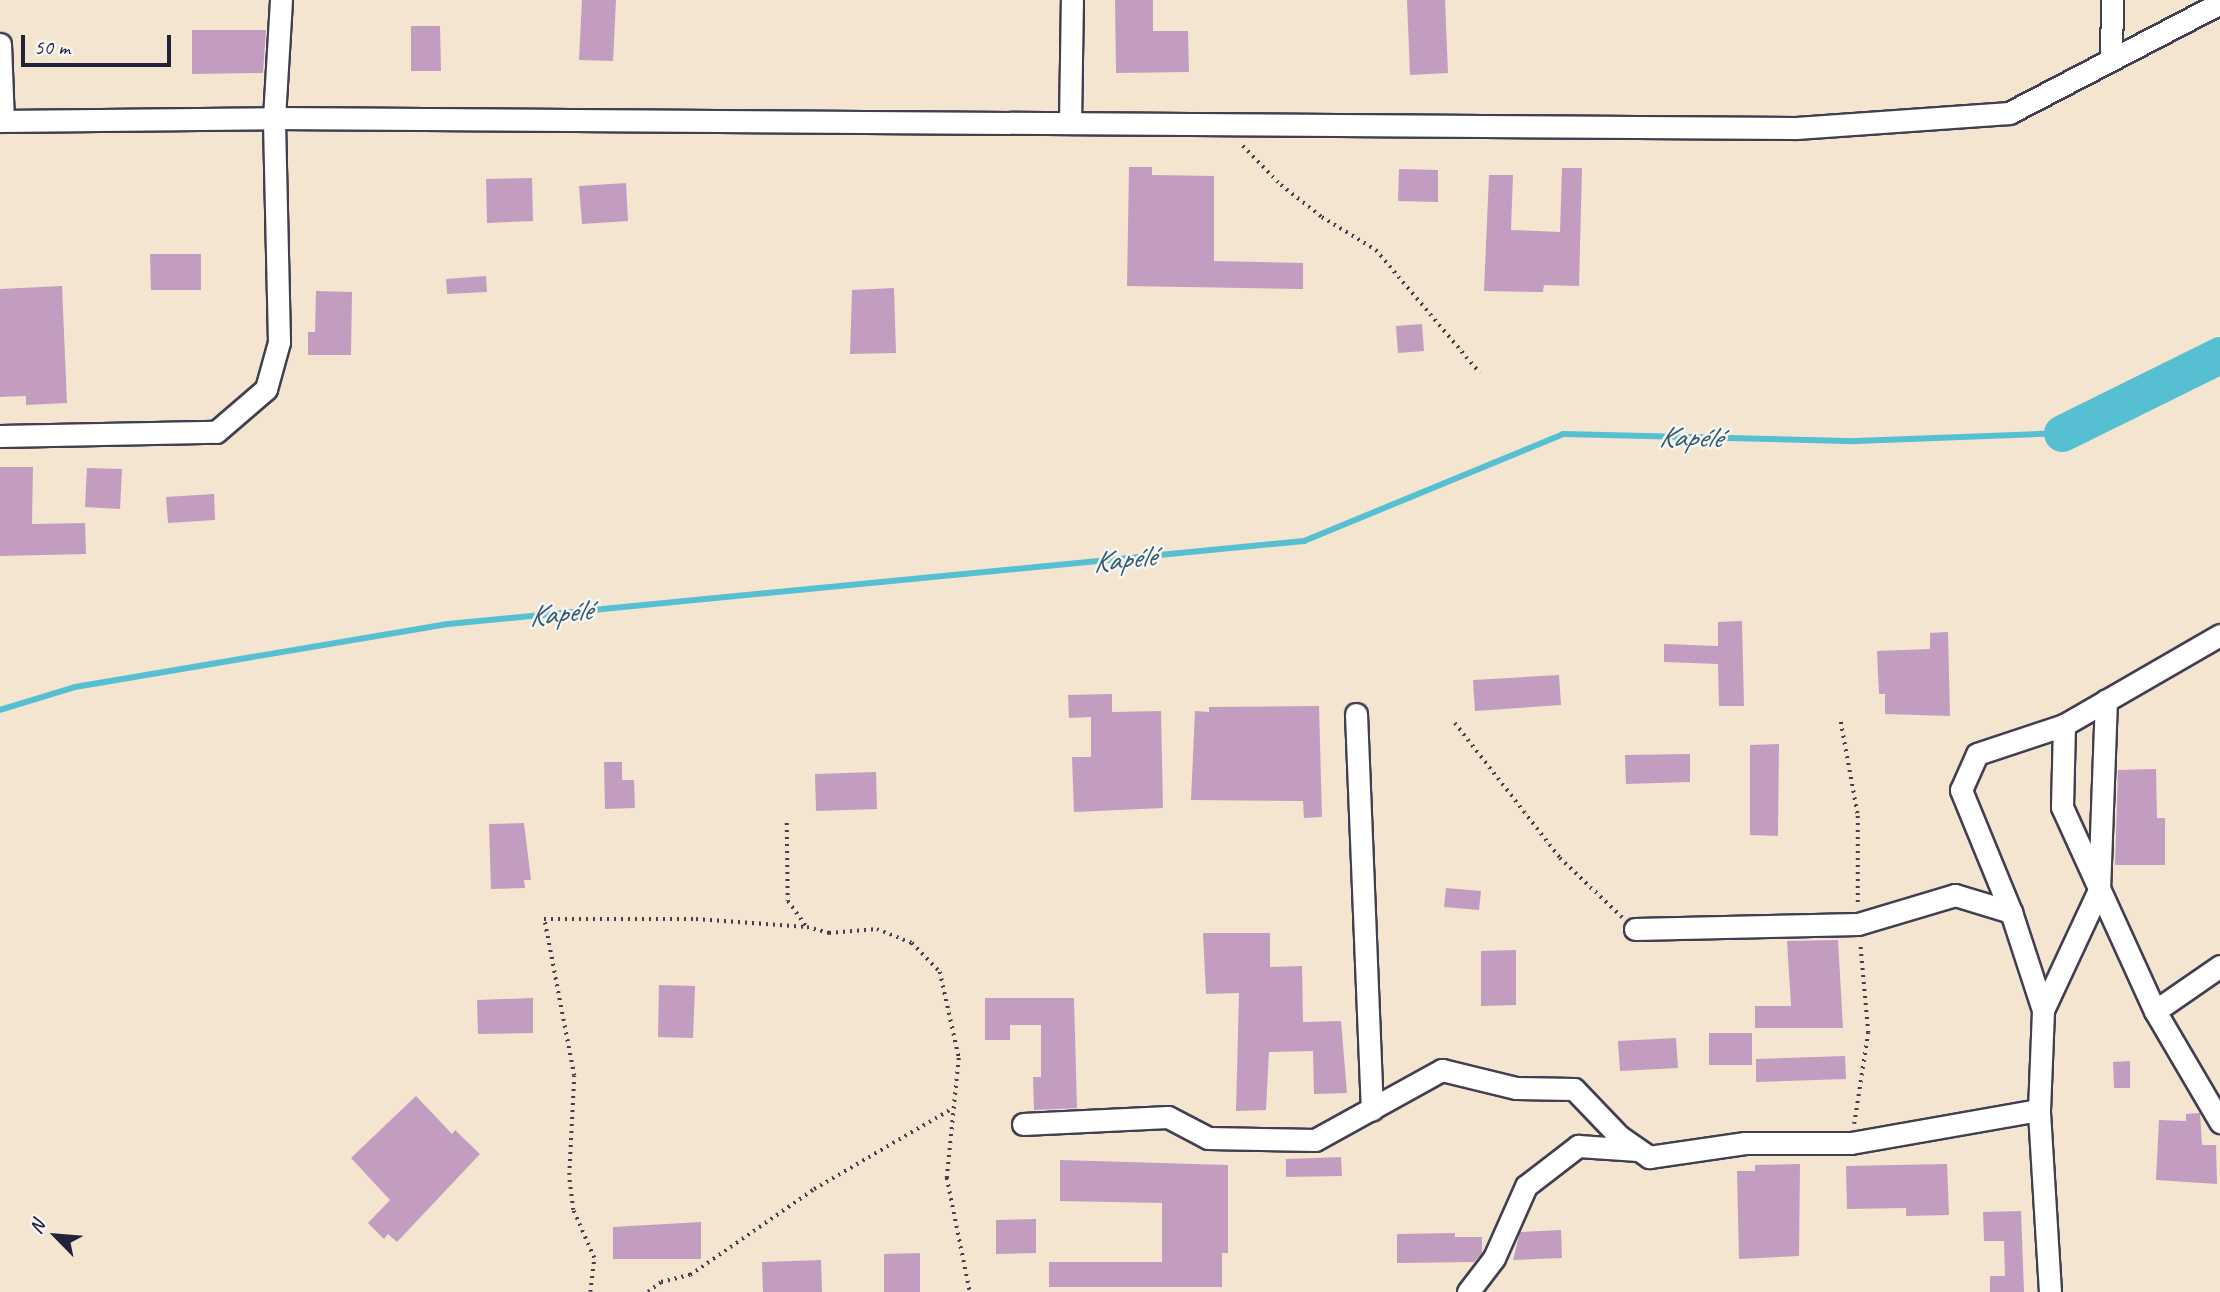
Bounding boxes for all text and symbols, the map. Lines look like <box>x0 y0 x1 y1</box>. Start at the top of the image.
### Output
scale bar <box>24 21 175 65</box>
text: 50 m <box>34 34 70 60</box>
water label: Kapélé <box>1658 418 1722 456</box>
water label: Kapélé <box>1091 538 1157 580</box>
water label: Kapélé <box>527 592 593 634</box>
north arrow <box>21 1201 91 1271</box>
text: N <box>24 1217 50 1238</box>

